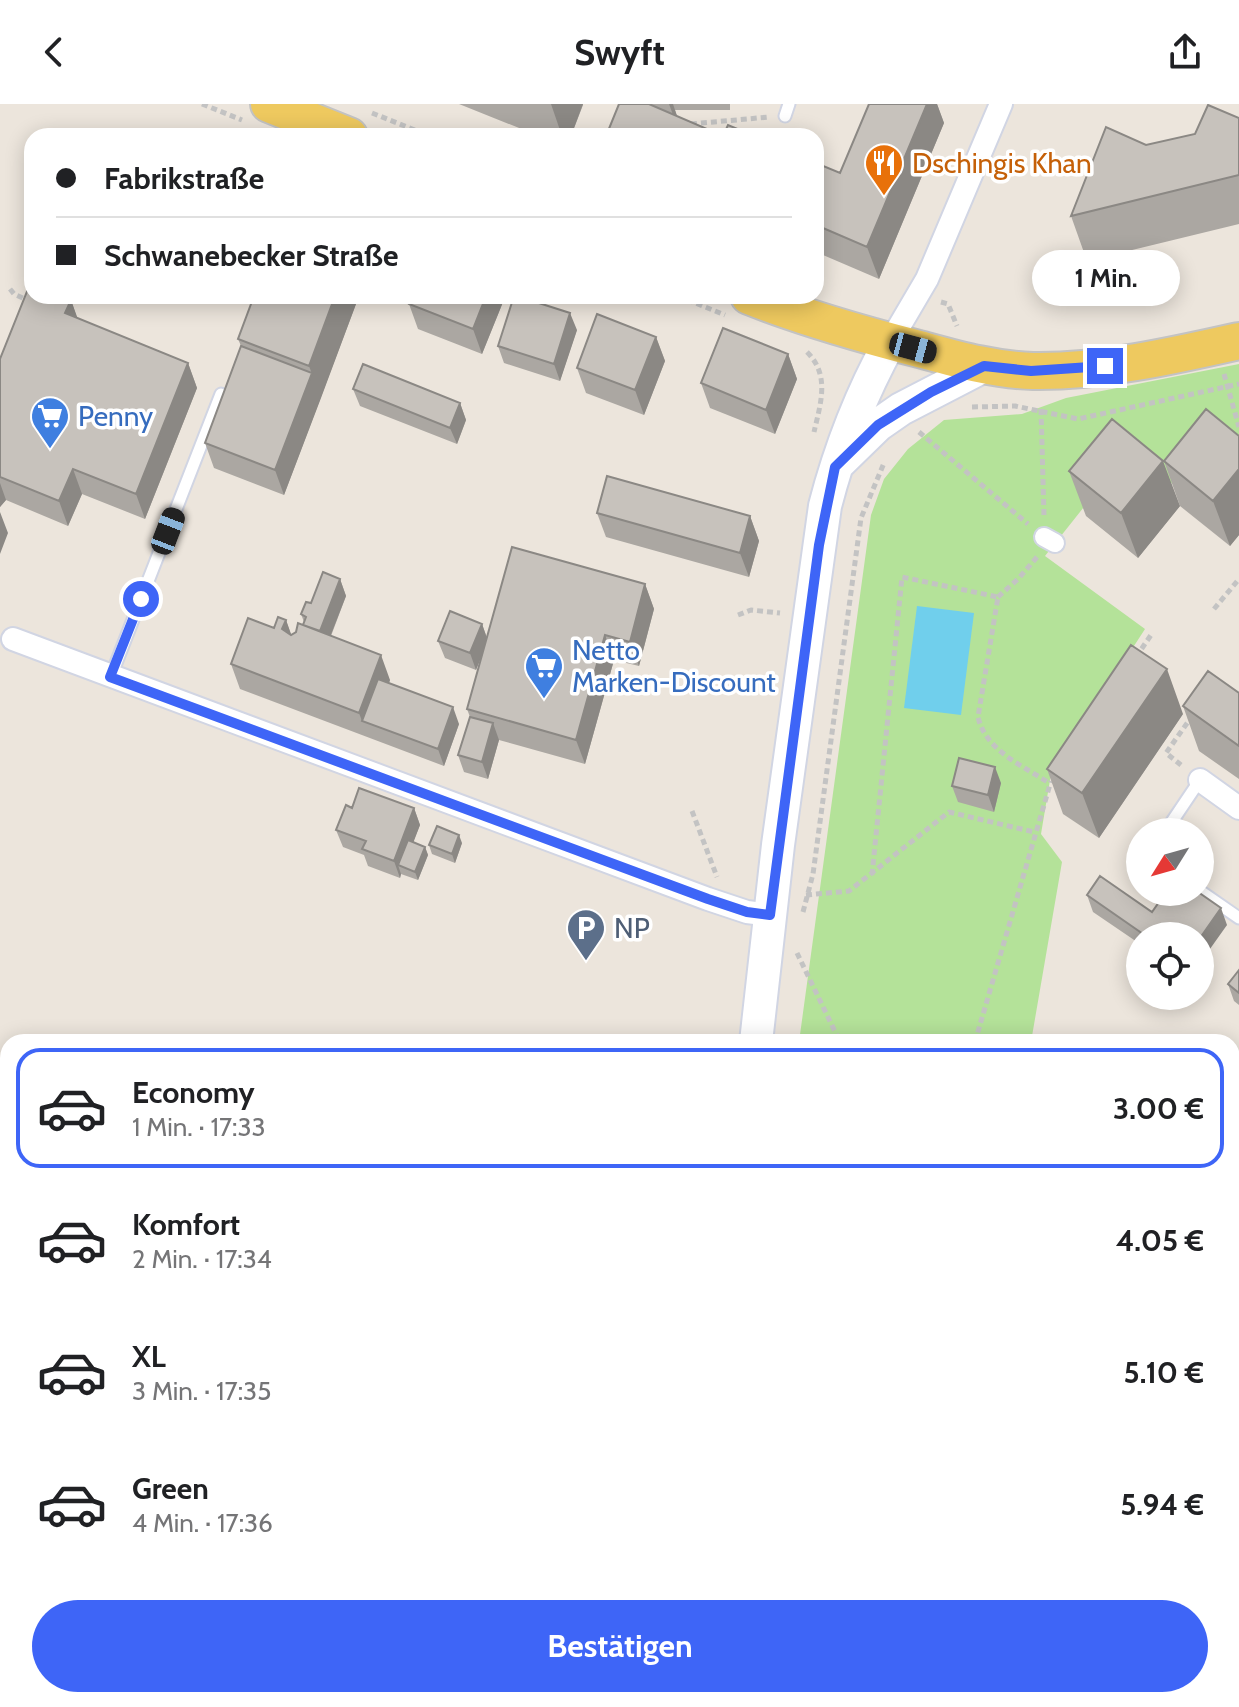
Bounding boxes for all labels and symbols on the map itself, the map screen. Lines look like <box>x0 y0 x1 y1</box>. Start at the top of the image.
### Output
restaurant icon: Dschingis Khan <box>863 142 905 197</box>
place label: Dschingis Khan <box>912 146 1092 180</box>
callout: 1 Min. <box>1031 250 1179 306</box>
car <box>887 330 939 366</box>
route end <box>1087 348 1123 384</box>
supermarket icon: Penny <box>29 395 71 450</box>
place label: Penny <box>78 399 153 433</box>
car <box>148 504 188 558</box>
route start <box>123 581 159 617</box>
place label: Netto Marken-Discount <box>572 633 776 699</box>
supermarket icon: Netto Marken-Discount <box>523 645 565 700</box>
north arrow <box>1126 818 1214 906</box>
parking icon: NP <box>565 907 607 962</box>
place label: NP <box>614 911 650 945</box>

